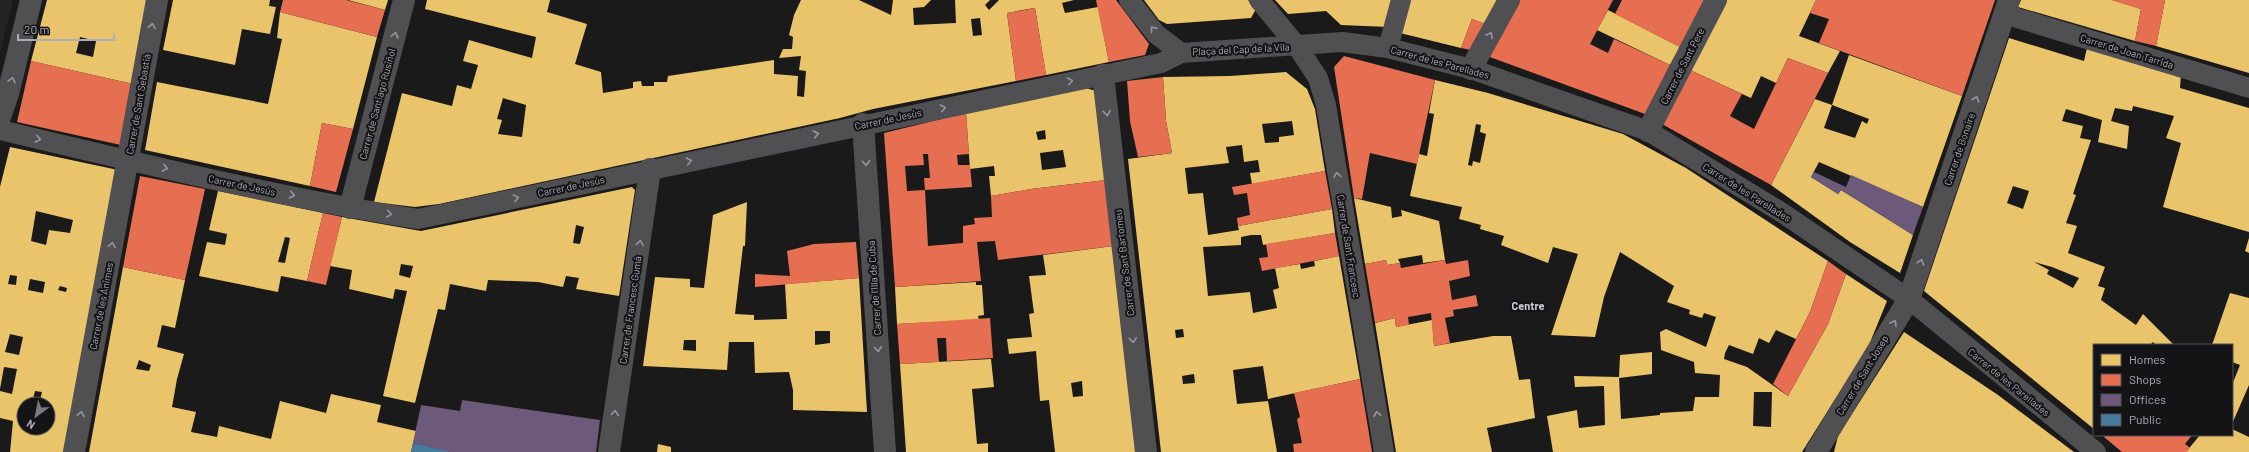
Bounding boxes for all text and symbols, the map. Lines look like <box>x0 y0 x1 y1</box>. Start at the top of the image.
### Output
scale bar <box>18 16 114 42</box>
text: 20 m <box>24 22 50 36</box>
one-way arrow <box>148 23 156 29</box>
street label: Carrer de Sant Pere <box>1658 26 1706 106</box>
one-way arrow <box>1150 27 1157 34</box>
one-way arrow <box>390 31 399 38</box>
street label: Carrer de Joan Tarrida <box>2079 31 2175 71</box>
one-way arrow <box>1485 32 1492 39</box>
street label: Plaça del Cap de la Vila <box>1192 40 1290 58</box>
street label: Carrer de les Parellades <box>1389 43 1491 81</box>
street label: Carrer de Santiago Rusiñol <box>356 47 398 161</box>
street label: Carrer de Sant Sebastià <box>123 53 153 155</box>
one-way arrow <box>7 77 15 83</box>
one-way arrow <box>1067 78 1074 86</box>
one-way arrow <box>1971 96 1979 103</box>
one-way arrow <box>940 104 946 112</box>
street label: Carrer de Jesús <box>853 106 923 132</box>
one-way arrow <box>1102 110 1111 116</box>
street label: Carrer de Bonaire <box>1941 111 1977 187</box>
one-way arrow <box>813 131 819 139</box>
one-way arrow <box>34 134 41 143</box>
one-way arrow <box>685 157 692 165</box>
one-way arrow <box>861 160 870 166</box>
street label: Carrer de les Parellades <box>1701 160 1793 224</box>
one-way arrow <box>161 164 168 172</box>
street label: Carrer de Jesús <box>207 172 277 198</box>
one-way arrow <box>1334 172 1342 178</box>
street label: Carrer de Jesús <box>536 173 606 199</box>
one-way arrow <box>289 191 295 199</box>
one-way arrow <box>513 194 519 203</box>
street label: Carrer de Sant Francesc <box>1335 194 1363 298</box>
one-way arrow <box>386 209 392 218</box>
street label: Carrer de Sant Bartomeu <box>1112 209 1136 317</box>
one-way arrow <box>635 240 644 246</box>
street label: Carrer de l'Illa de Cuba <box>865 240 883 336</box>
one-way arrow <box>107 241 116 248</box>
street label: Carrer de Francesc Gumà <box>616 255 644 365</box>
one-way arrow <box>1916 259 1925 266</box>
street label: Carrer de les Ànimes <box>87 261 115 351</box>
district label: Centre <box>1512 299 1544 312</box>
one-way arrow <box>1890 320 1897 327</box>
street label: Carrer de Sant Josep <box>1833 333 1891 417</box>
one-way arrow <box>1129 337 1138 343</box>
legend <box>2093 344 2233 436</box>
street label: Carrer de les Parellades <box>1966 345 2052 419</box>
one-way arrow <box>874 346 883 352</box>
text: Homes <box>2129 352 2166 366</box>
text: Shops <box>2129 372 2162 386</box>
text: Offices <box>2129 392 2166 406</box>
north arrow <box>16 396 56 436</box>
one-way arrow <box>610 410 619 416</box>
one-way arrow <box>1373 410 1382 417</box>
one-way arrow <box>76 411 84 417</box>
text: Public <box>2129 412 2161 426</box>
text: N <box>24 417 37 432</box>

